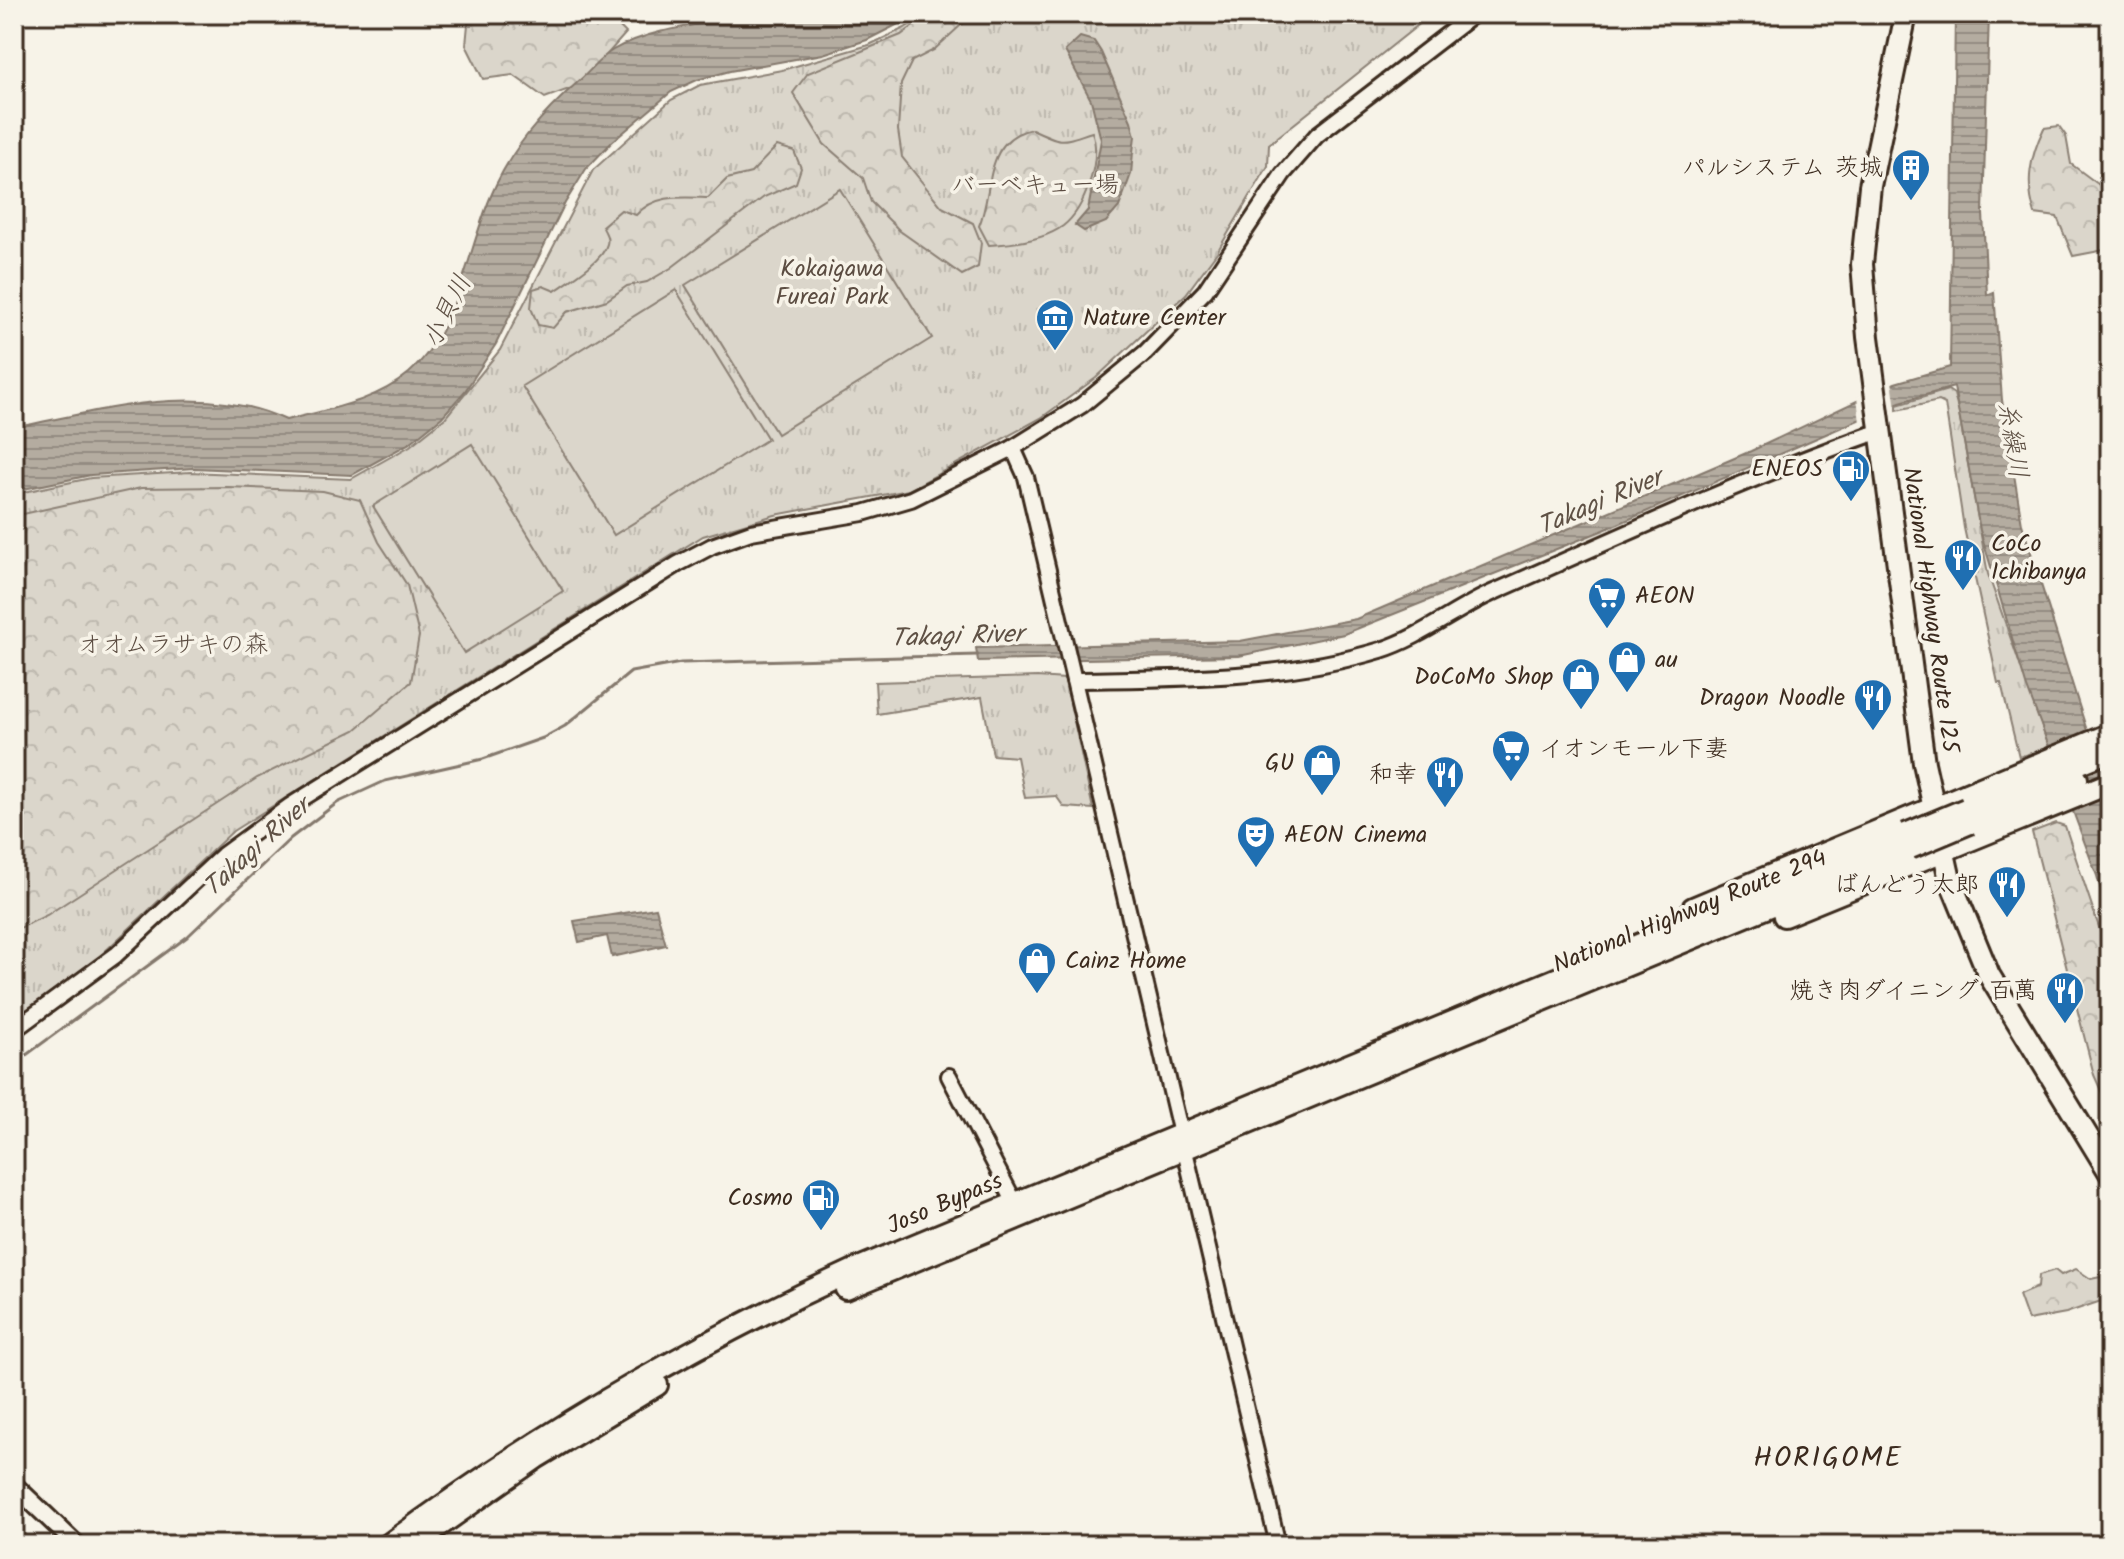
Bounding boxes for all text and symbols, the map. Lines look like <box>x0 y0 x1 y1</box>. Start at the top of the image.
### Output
building icon: パルシステム 茨城 <box>1890 147 1932 202</box>
place label: パルシステム 茨城 <box>1682 149 1883 188</box>
park label: バーベキュー場 <box>951 166 1119 205</box>
park label: Kokaigawa Fureai Park <box>776 250 889 317</box>
water label: 小貝川 <box>412 268 484 356</box>
museum icon: Nature Center <box>1034 297 1076 352</box>
place label: Nature Center <box>1083 299 1228 338</box>
water label: 糸繰川 <box>1985 398 2039 482</box>
fuel station icon: ENEOS <box>1830 448 1872 503</box>
place label: ENEOS <box>1751 450 1823 489</box>
water label: Takagi River <box>1531 456 1674 548</box>
street label: National Highway Route 125 <box>1891 465 1970 757</box>
place label: CoCo Ichibanya <box>1991 525 2087 592</box>
restaurant icon: CoCo Ichibanya <box>1942 537 1984 592</box>
supermarket icon: AEON <box>1586 575 1628 630</box>
place label: AEON <box>1635 577 1695 616</box>
water label: Takagi River <box>890 614 1029 660</box>
park label: オオムラサキの森 <box>78 626 268 665</box>
shop icon: au <box>1606 639 1648 694</box>
place label: au <box>1655 641 1678 680</box>
shop icon: DoCoMo Shop <box>1560 656 1602 711</box>
place label: DoCoMo Shop <box>1414 658 1554 697</box>
restaurant icon: Dragon Noodle <box>1852 677 1894 732</box>
place label: Dragon Noodle <box>1699 679 1845 718</box>
supermarket icon: イオンモール下妻 <box>1490 728 1532 783</box>
place label: イオンモール下妻 <box>1539 730 1729 769</box>
shop icon: GU <box>1301 742 1343 797</box>
place label: GU <box>1265 744 1294 783</box>
restaurant icon: 和幸 <box>1424 754 1466 809</box>
place label: 和幸 <box>1369 756 1417 795</box>
water label: Takagi River <box>194 785 324 908</box>
theatre icon: AEON Cinema <box>1235 814 1277 869</box>
place label: AEON Cinema <box>1284 816 1427 855</box>
street label: National Highway Route 294 <box>1547 839 1833 985</box>
restaurant icon: ばんどう太郎 <box>1986 864 2028 919</box>
place label: ばんどう太郎 <box>1835 866 1979 905</box>
shop icon: Cainz Home <box>1016 940 1058 995</box>
place label: Cainz Home <box>1065 942 1186 981</box>
restaurant icon: 焼き肉ダイニング 百萬 <box>2044 970 2086 1025</box>
place label: 焼き肉ダイニング 百萬 <box>1790 972 2037 1011</box>
street label: Joso Bypass <box>881 1162 1009 1246</box>
fuel station icon: Cosmo <box>800 1177 842 1232</box>
place label: Cosmo <box>728 1179 793 1218</box>
district label: HORIGOME <box>1753 1436 1903 1481</box>

